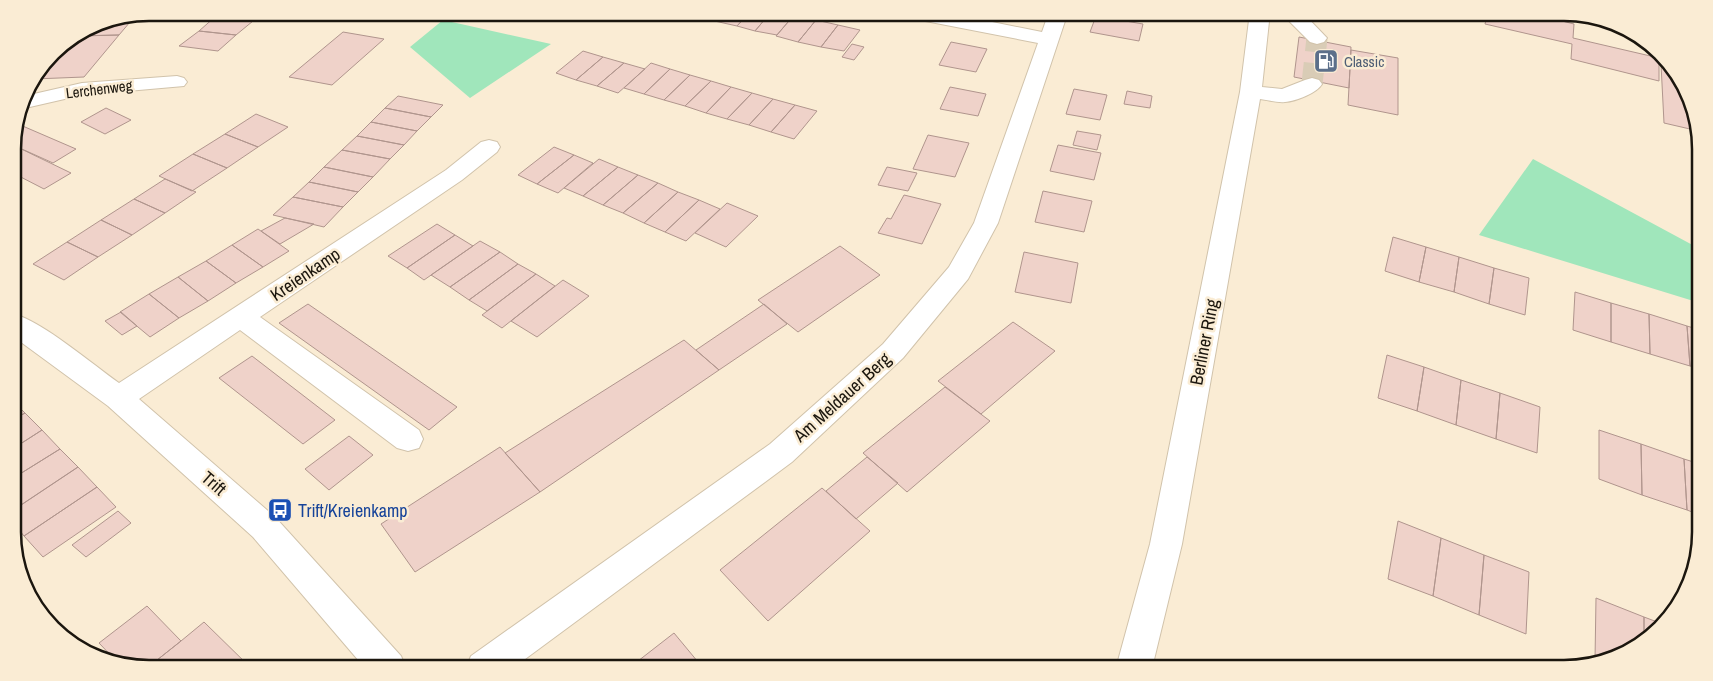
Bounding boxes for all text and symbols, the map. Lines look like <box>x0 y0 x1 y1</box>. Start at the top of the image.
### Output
fuel station icon: Classic <box>1313 48 1339 74</box>
place label: Classic <box>1344 51 1384 72</box>
street label: Lerchenweg <box>64 74 134 104</box>
street label: Kreienkamp <box>265 241 345 307</box>
street label: Berliner Ring <box>1183 296 1225 387</box>
street label: Am Meldauer Berg <box>787 346 897 448</box>
street label: Trift <box>196 465 232 501</box>
bus stop icon: Trift/Kreienkamp <box>267 497 293 523</box>
place label: Trift/Kreienkamp <box>298 498 407 523</box>

